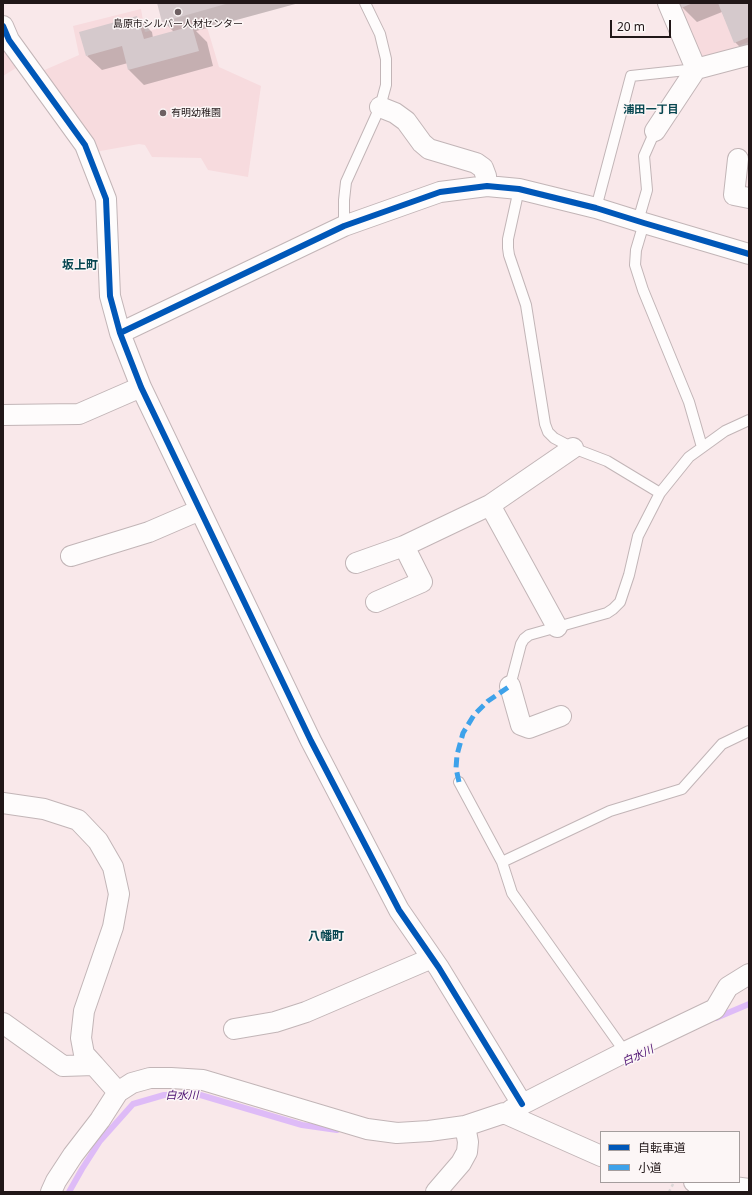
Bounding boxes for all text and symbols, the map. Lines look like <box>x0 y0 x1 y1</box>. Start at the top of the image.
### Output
marker: 島原市シルバー人材センター <box>173 7 183 17</box>
scale bar <box>612 12 673 38</box>
place label: 島原市シルバー人材センター <box>113 18 243 30</box>
text: 20 m <box>617 18 645 35</box>
district label: 浦田一丁目 <box>624 103 678 117</box>
place label: 有明幼稚園 <box>171 107 221 119</box>
marker: 有明幼稚園 <box>158 108 168 118</box>
district label: 坂上町 <box>62 259 98 273</box>
district label: 八幡町 <box>308 930 344 944</box>
water label: 白水川 <box>620 1043 656 1069</box>
water label: 白水川 <box>166 1089 198 1103</box>
legend <box>600 1131 740 1183</box>
text: 自転車道 <box>638 1139 686 1156</box>
text: 小道 <box>638 1159 662 1176</box>

